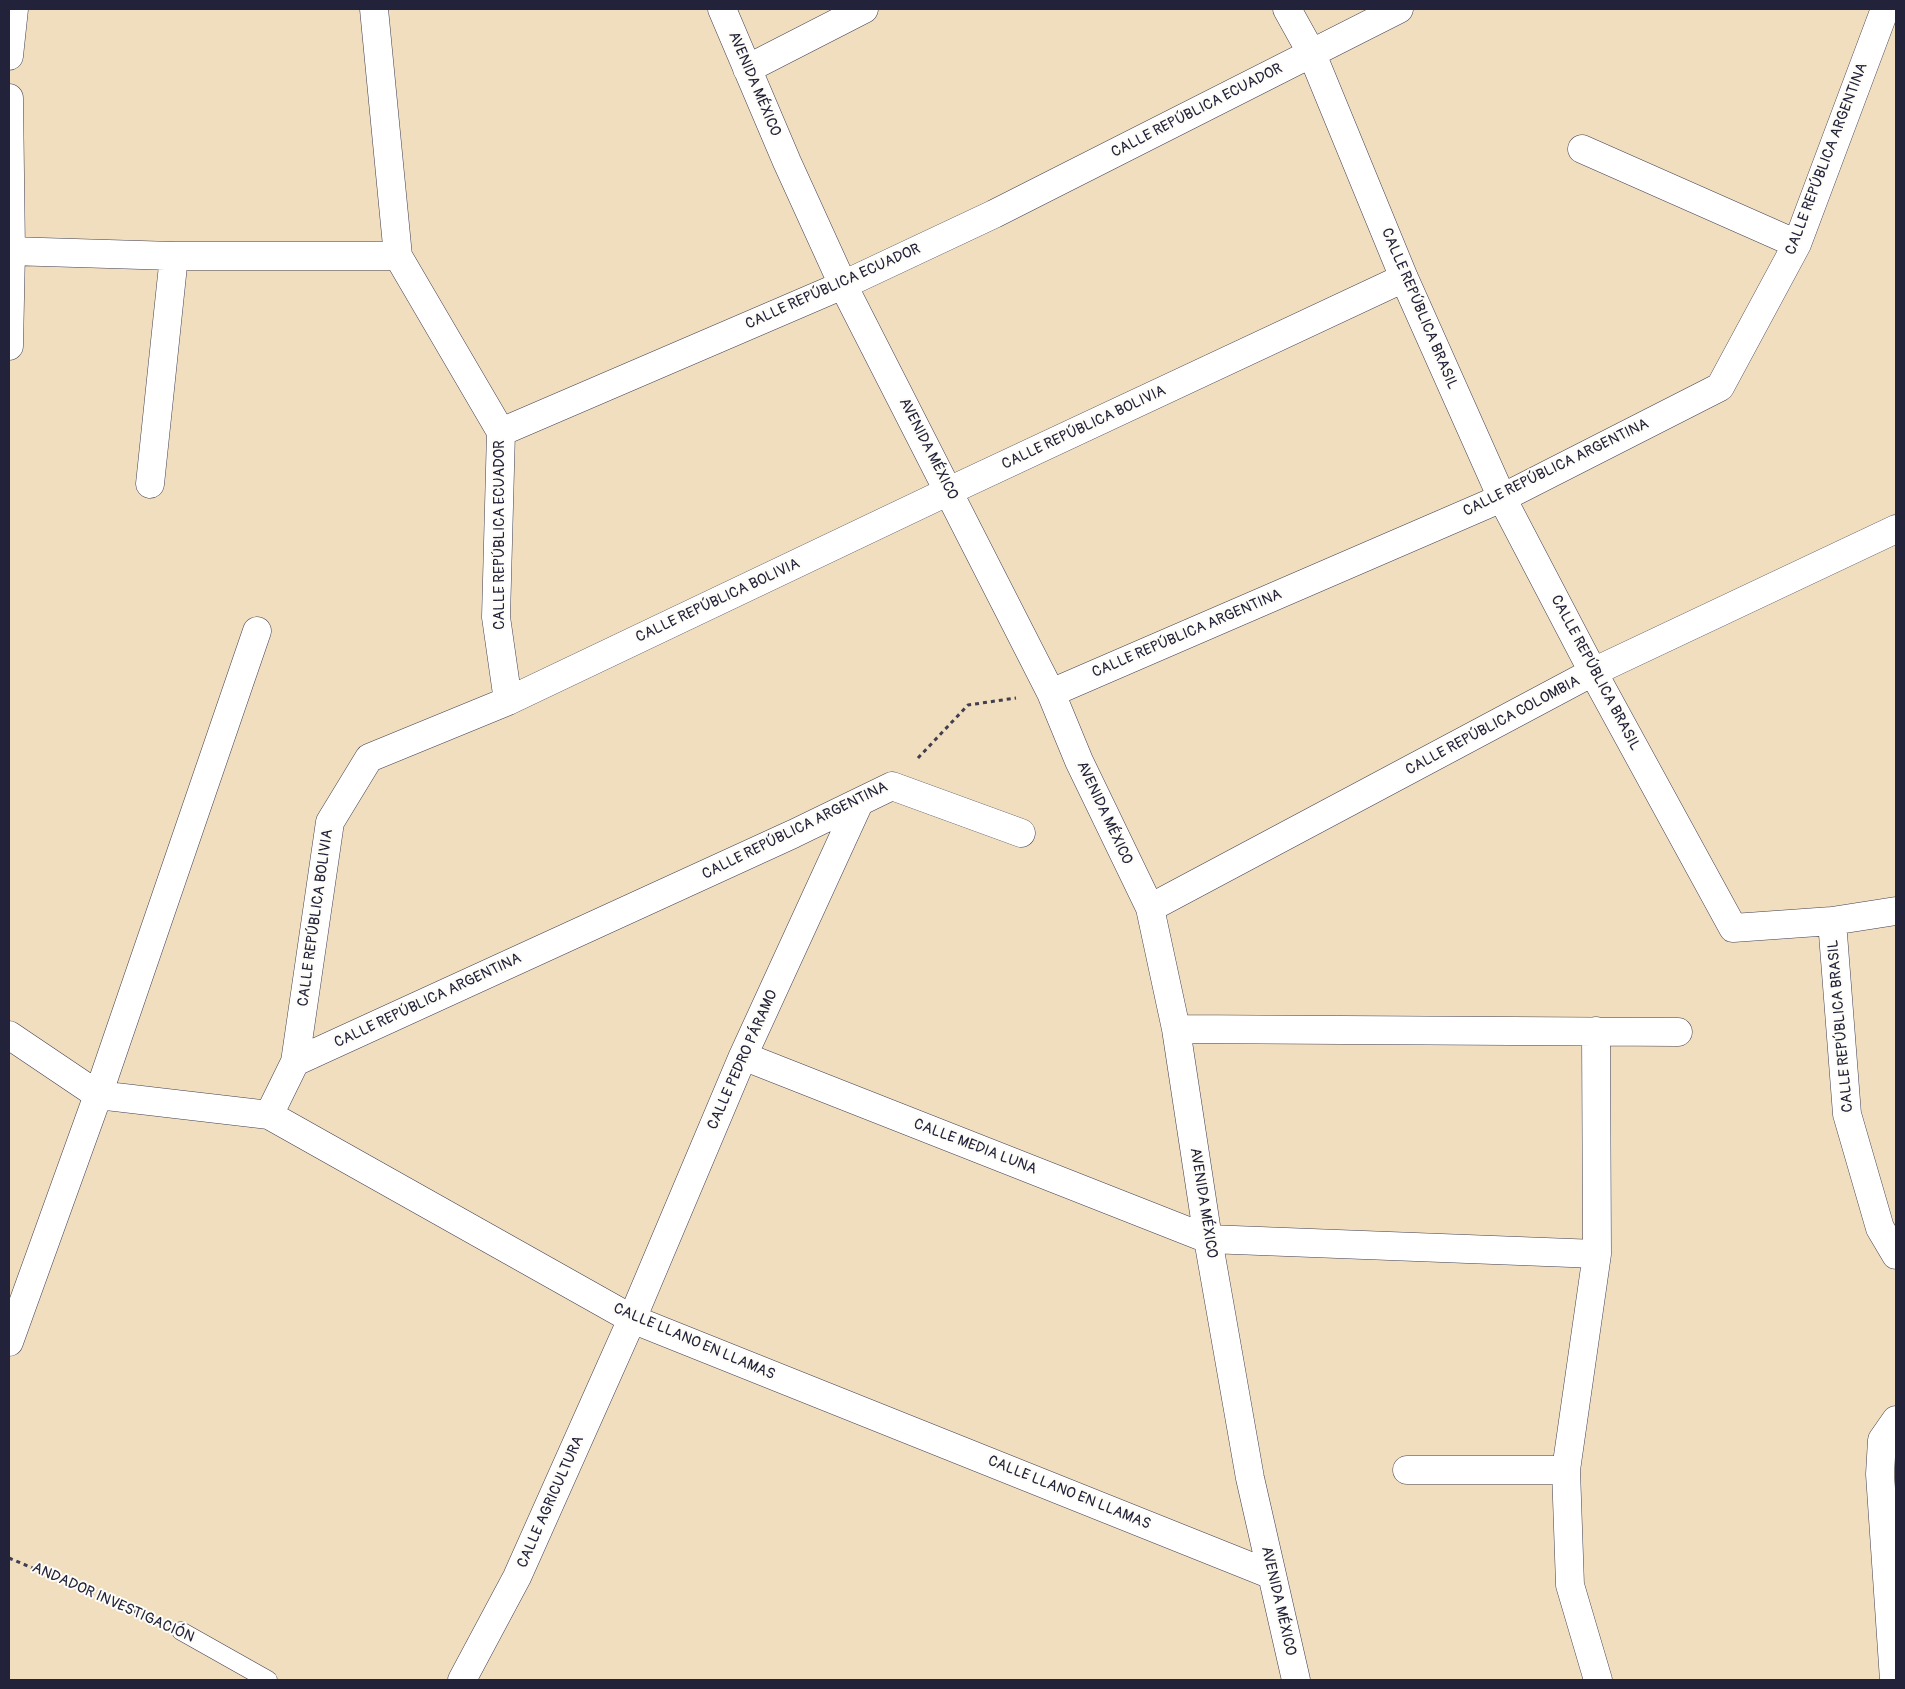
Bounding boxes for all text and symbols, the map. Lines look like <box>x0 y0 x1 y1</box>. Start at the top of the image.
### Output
street label: AVENIDA MÉXICO <box>724 29 784 139</box>
street label: CALLE REPÚBLICA ECUADOR <box>1108 60 1286 162</box>
street label: CALLE REPÚBLICA ARGENTINA <box>1782 60 1872 258</box>
street label: CALLE REPÚBLICA BRASIL <box>1377 226 1461 392</box>
street label: CALLE REPÚBLICA ECUADOR <box>743 240 923 334</box>
street label: CALLE REPÚBLICA BOLIVIA <box>999 382 1169 474</box>
street label: AVENIDA MÉXICO <box>895 395 961 503</box>
street label: CALLE REPÚBLICA ARGENTINA <box>1460 415 1652 521</box>
street label: CALLE REPÚBLICA ECUADOR <box>491 440 509 630</box>
street label: CALLE REPÚBLICA BOLIVIA <box>633 555 803 647</box>
street label: CALLE REPÚBLICA ARGENTINA <box>1090 586 1284 682</box>
street label: CALLE REPÚBLICA BRASIL <box>1546 592 1644 754</box>
street label: CALLE REPÚBLICA COLOMBIA <box>1403 672 1583 780</box>
street label: AVENIDA MÉXICO <box>1072 759 1136 867</box>
street label: CALLE REPÚBLICA ARGENTINA <box>699 778 891 884</box>
street label: CALLE REPÚBLICA BOLIVIA <box>295 828 337 1008</box>
street label: CALLE REPÚBLICA BRASIL <box>1824 939 1858 1113</box>
street label: CALLE REPÚBLICA ARGENTINA <box>332 950 524 1052</box>
street label: CALLE PEDRO PÁRAMO <box>704 987 782 1133</box>
street label: CALLE MEDIA LUNA <box>911 1115 1039 1179</box>
street label: AVENIDA MÉXICO <box>1185 1146 1221 1260</box>
street label: CALLE LLANO EN LLAMAS <box>610 1300 778 1384</box>
street label: CALLE AGRICULTURA <box>514 1433 588 1571</box>
street label: CALLE LLANO EN LLAMAS <box>985 1452 1153 1534</box>
street label: AVENIDA MÉXICO <box>1257 1545 1299 1657</box>
street label: ANDADOR INVESTIGACIÓN <box>29 1559 197 1647</box>

